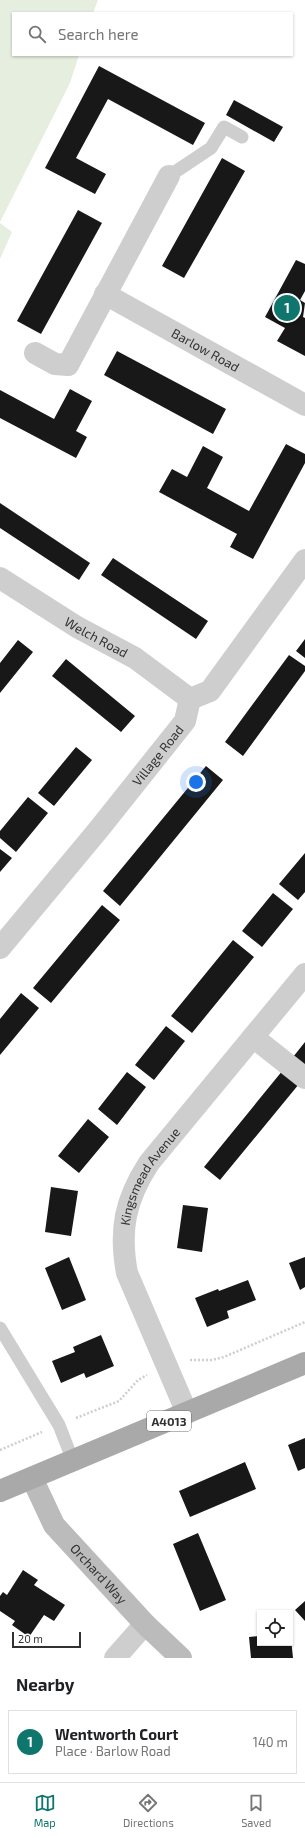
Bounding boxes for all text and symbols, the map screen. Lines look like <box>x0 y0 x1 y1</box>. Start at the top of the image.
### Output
search box <box>12 12 293 56</box>
icon: search <box>26 23 48 45</box>
text: Search here <box>58 25 139 43</box>
pin: 1 <box>274 293 300 323</box>
street label: Barlow Road <box>169 325 242 375</box>
street label: Welch Road <box>62 613 131 661</box>
street label: Village Road <box>129 722 187 789</box>
your location <box>186 772 206 792</box>
street label: Kingsmead Avenue <box>117 1124 183 1226</box>
road number: A4013 <box>147 1411 191 1431</box>
street label: Orchard Way <box>67 1540 131 1607</box>
map controls <box>257 1610 293 1646</box>
button: locate <box>257 1610 293 1646</box>
scale bar <box>12 1630 81 1649</box>
text: 20 m <box>18 1632 43 1645</box>
text: Nearby <box>16 1674 74 1694</box>
text: Wentworth Court <box>55 1725 178 1743</box>
text: 1 <box>27 1734 33 1750</box>
text: 140 m <box>253 1734 288 1750</box>
text: Place · Barlow Road <box>55 1743 171 1759</box>
tab: Map <box>34 1792 56 1829</box>
tab: Directions <box>123 1792 174 1829</box>
tab: Saved <box>241 1792 271 1829</box>

